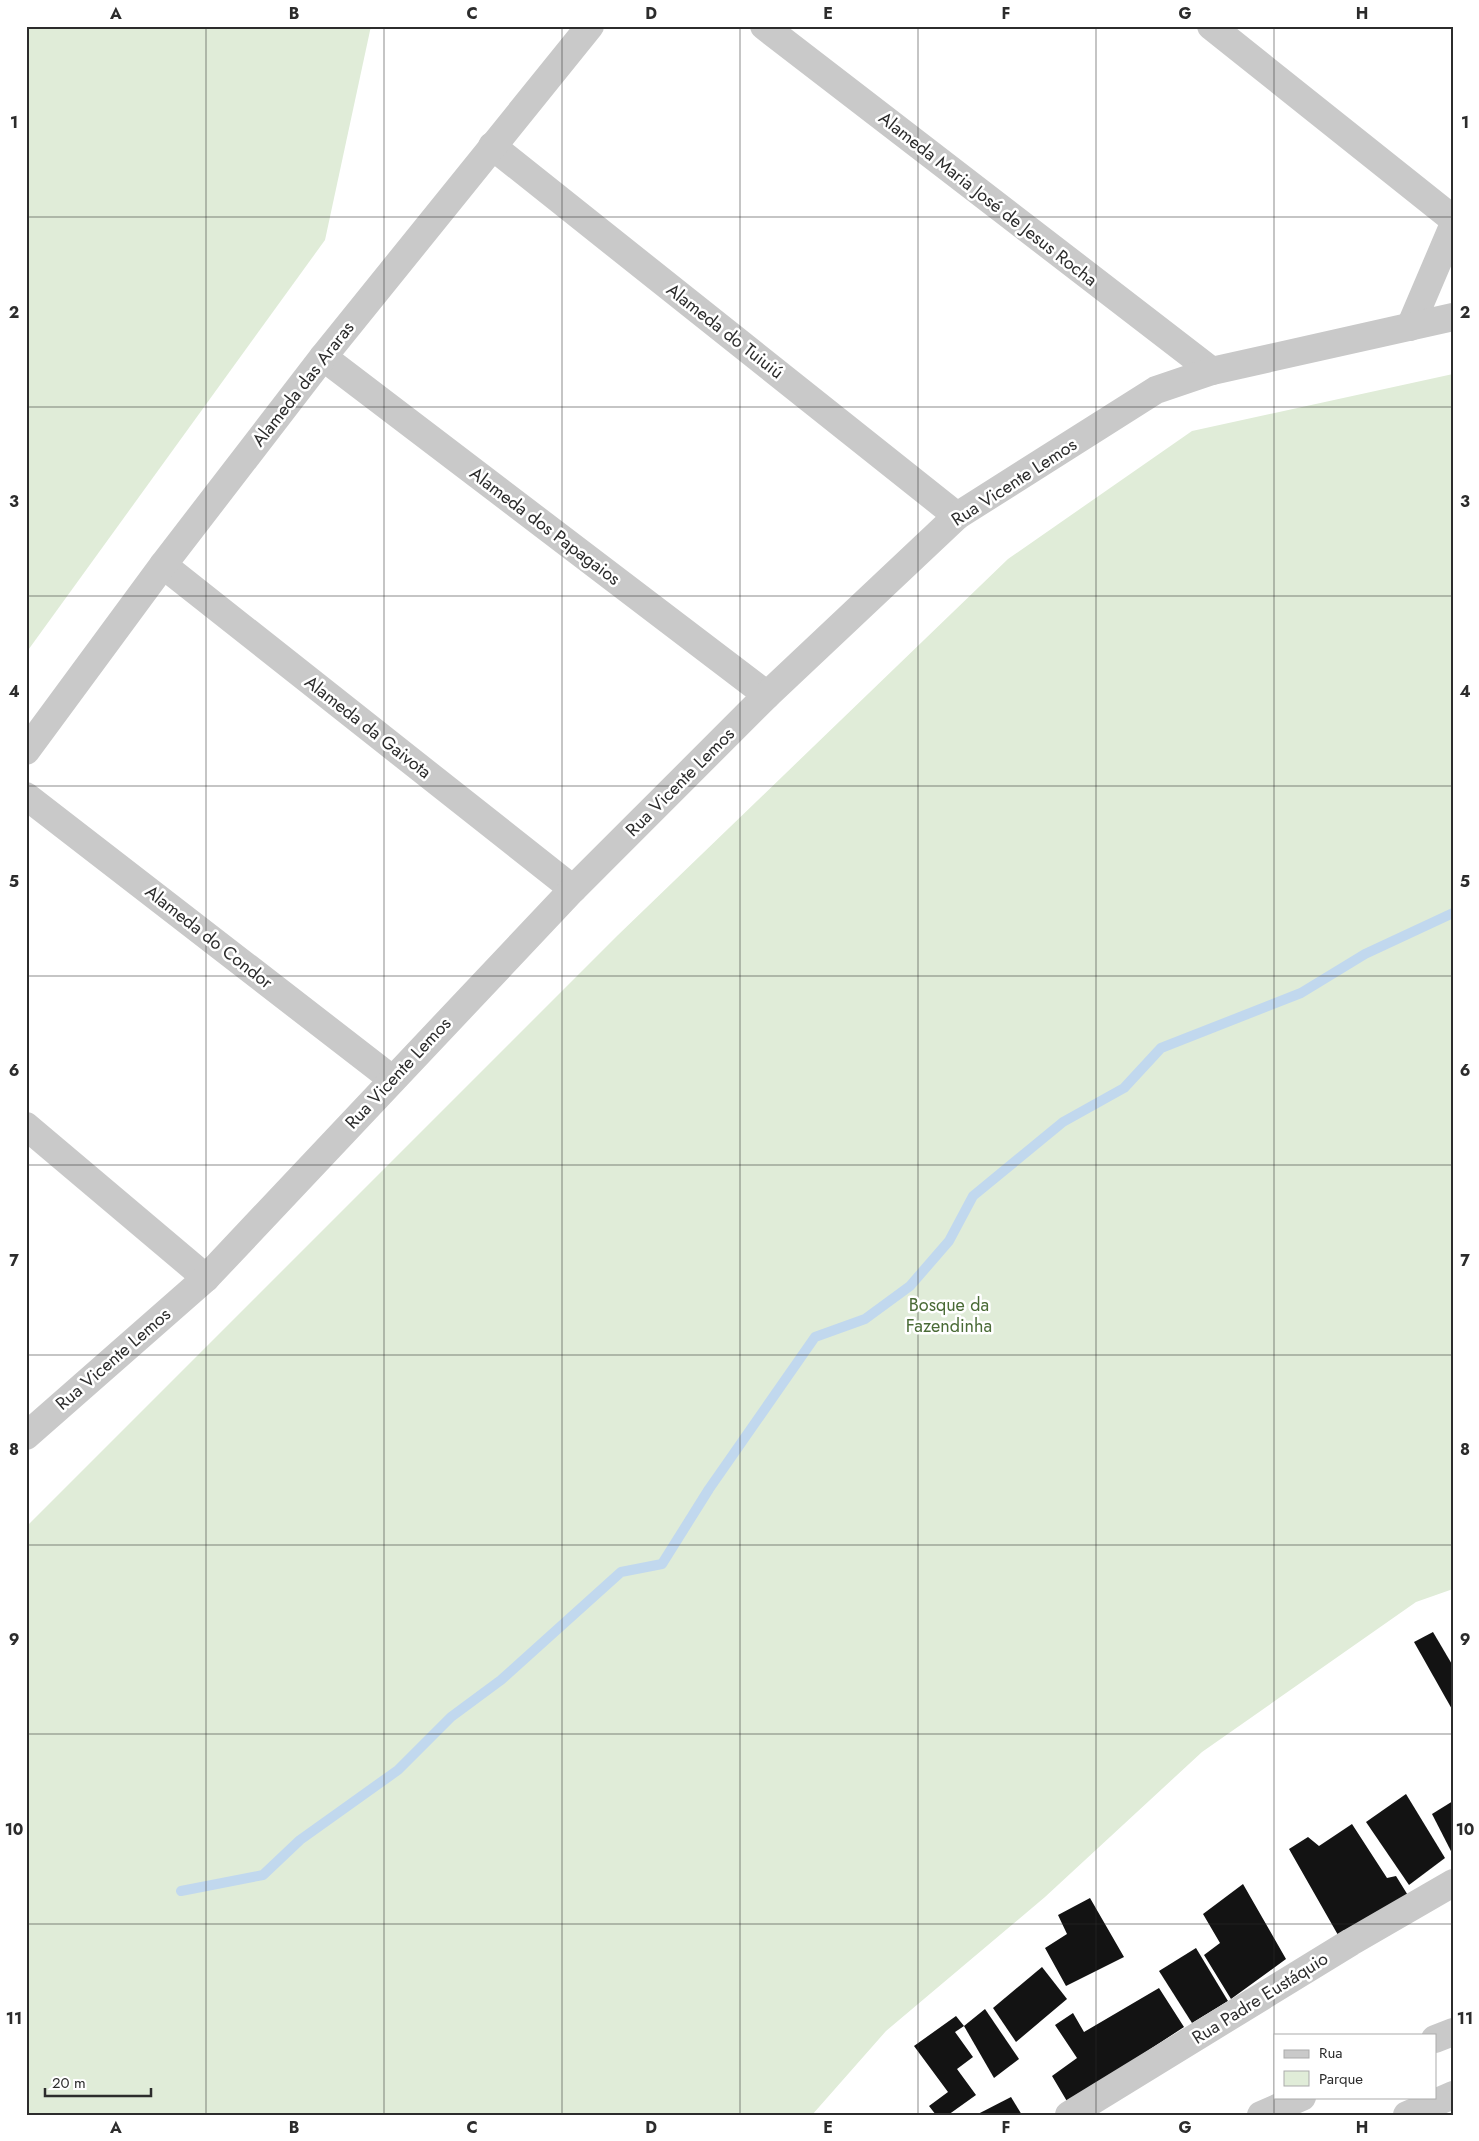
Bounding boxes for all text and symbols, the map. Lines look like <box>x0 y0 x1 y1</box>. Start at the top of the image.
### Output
text: A <box>109 2 122 25</box>
text: B <box>289 2 299 25</box>
text: C <box>466 2 478 25</box>
text: D <box>645 2 657 25</box>
text: E <box>823 2 833 25</box>
text: F <box>1002 2 1010 25</box>
text: G <box>1178 2 1192 25</box>
text: H <box>1356 2 1368 25</box>
street label: Alameda Maria José de Jesus Rocha <box>873 105 1103 293</box>
text: 1 <box>10 111 18 134</box>
text: 1 <box>1461 111 1469 134</box>
street label: Alameda do Tuiuiú <box>661 277 789 385</box>
text: 2 <box>9 301 19 324</box>
text: 2 <box>1460 301 1470 324</box>
street label: Alameda das Araras <box>246 316 360 452</box>
street label: Rua Vicente Lemos <box>946 432 1082 532</box>
street label: Alameda dos Papagaios <box>464 461 626 591</box>
text: 3 <box>9 490 19 513</box>
text: 3 <box>1460 490 1470 513</box>
street label: Alameda da Gaivota <box>299 669 437 785</box>
text: 4 <box>8 680 20 703</box>
text: 4 <box>1459 680 1471 703</box>
street label: Rua Vicente Lemos <box>620 722 740 842</box>
text: 5 <box>9 870 19 893</box>
text: 5 <box>1460 870 1470 893</box>
street label: Alameda do Condor <box>140 879 279 996</box>
street label: Rua Vicente Lemos <box>339 1011 457 1135</box>
text: 6 <box>9 1059 19 1082</box>
text: 6 <box>1460 1059 1470 1082</box>
text: 7 <box>9 1249 19 1272</box>
text: 7 <box>1460 1249 1470 1272</box>
park label: Bosque da Fazendinha <box>906 1292 992 1339</box>
street label: Rua Vicente Lemos <box>50 1302 176 1416</box>
text: 8 <box>9 1438 19 1461</box>
text: 8 <box>1460 1438 1470 1461</box>
text: 9 <box>9 1628 19 1651</box>
text: 9 <box>1460 1628 1470 1651</box>
text: 10 <box>5 1818 23 1841</box>
text: 10 <box>1456 1818 1474 1841</box>
street label: Rua Padre Eustáquio <box>1187 1945 1333 2050</box>
text: 11 <box>6 2007 22 2030</box>
text: 11 <box>1457 2007 1473 2030</box>
legend <box>1274 2034 1436 2098</box>
text: Rua <box>1319 2042 1343 2064</box>
scale bar <box>45 2066 151 2098</box>
text: Parque <box>1319 2068 1363 2090</box>
text: 20 m <box>52 2072 86 2094</box>
text: A <box>109 2116 122 2139</box>
text: B <box>289 2116 299 2139</box>
text: C <box>466 2116 478 2139</box>
text: D <box>645 2116 657 2139</box>
text: E <box>823 2116 833 2139</box>
text: F <box>1002 2116 1010 2139</box>
text: G <box>1178 2116 1192 2139</box>
text: H <box>1356 2116 1368 2139</box>

